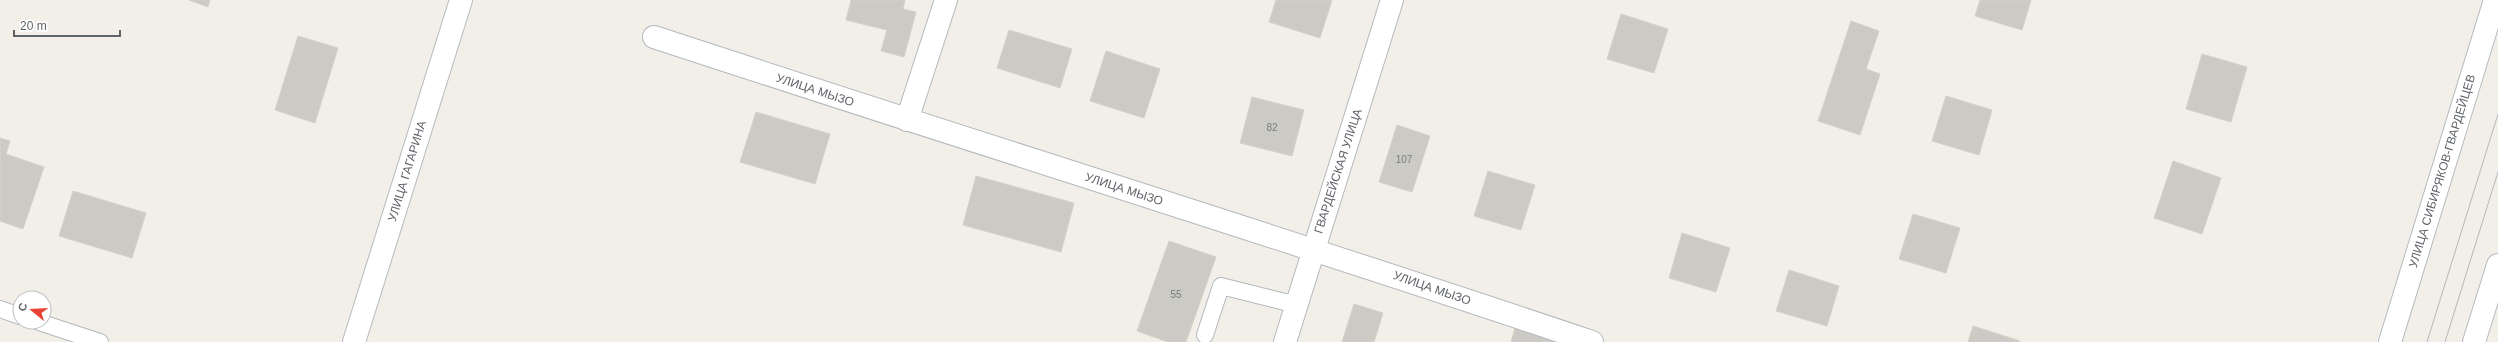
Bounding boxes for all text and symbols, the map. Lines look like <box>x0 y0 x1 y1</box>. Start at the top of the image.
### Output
scale bar <box>14 12 120 38</box>
text: 20 m <box>20 19 47 33</box>
street label: УЛИЦА МЫЗО <box>774 71 856 109</box>
street label: УЛИЦА СИБИРЯКОВ-ГВАРДЕЙЦЕВ <box>2405 72 2478 269</box>
street label: ГВАРДЕЙСКАЯ УЛИЦА <box>1310 107 1365 235</box>
street label: УЛИЦА ГАГАРИНА <box>385 119 429 223</box>
house number: 82 <box>1266 122 1278 133</box>
house number: 107 <box>1396 154 1413 165</box>
street label: УЛИЦА МЫЗО <box>1083 170 1165 208</box>
street label: УЛИЦА МЫЗО <box>1391 268 1473 308</box>
house number: 55 <box>1170 289 1182 300</box>
north arrow <box>12 290 52 330</box>
text: С <box>16 301 29 313</box>

